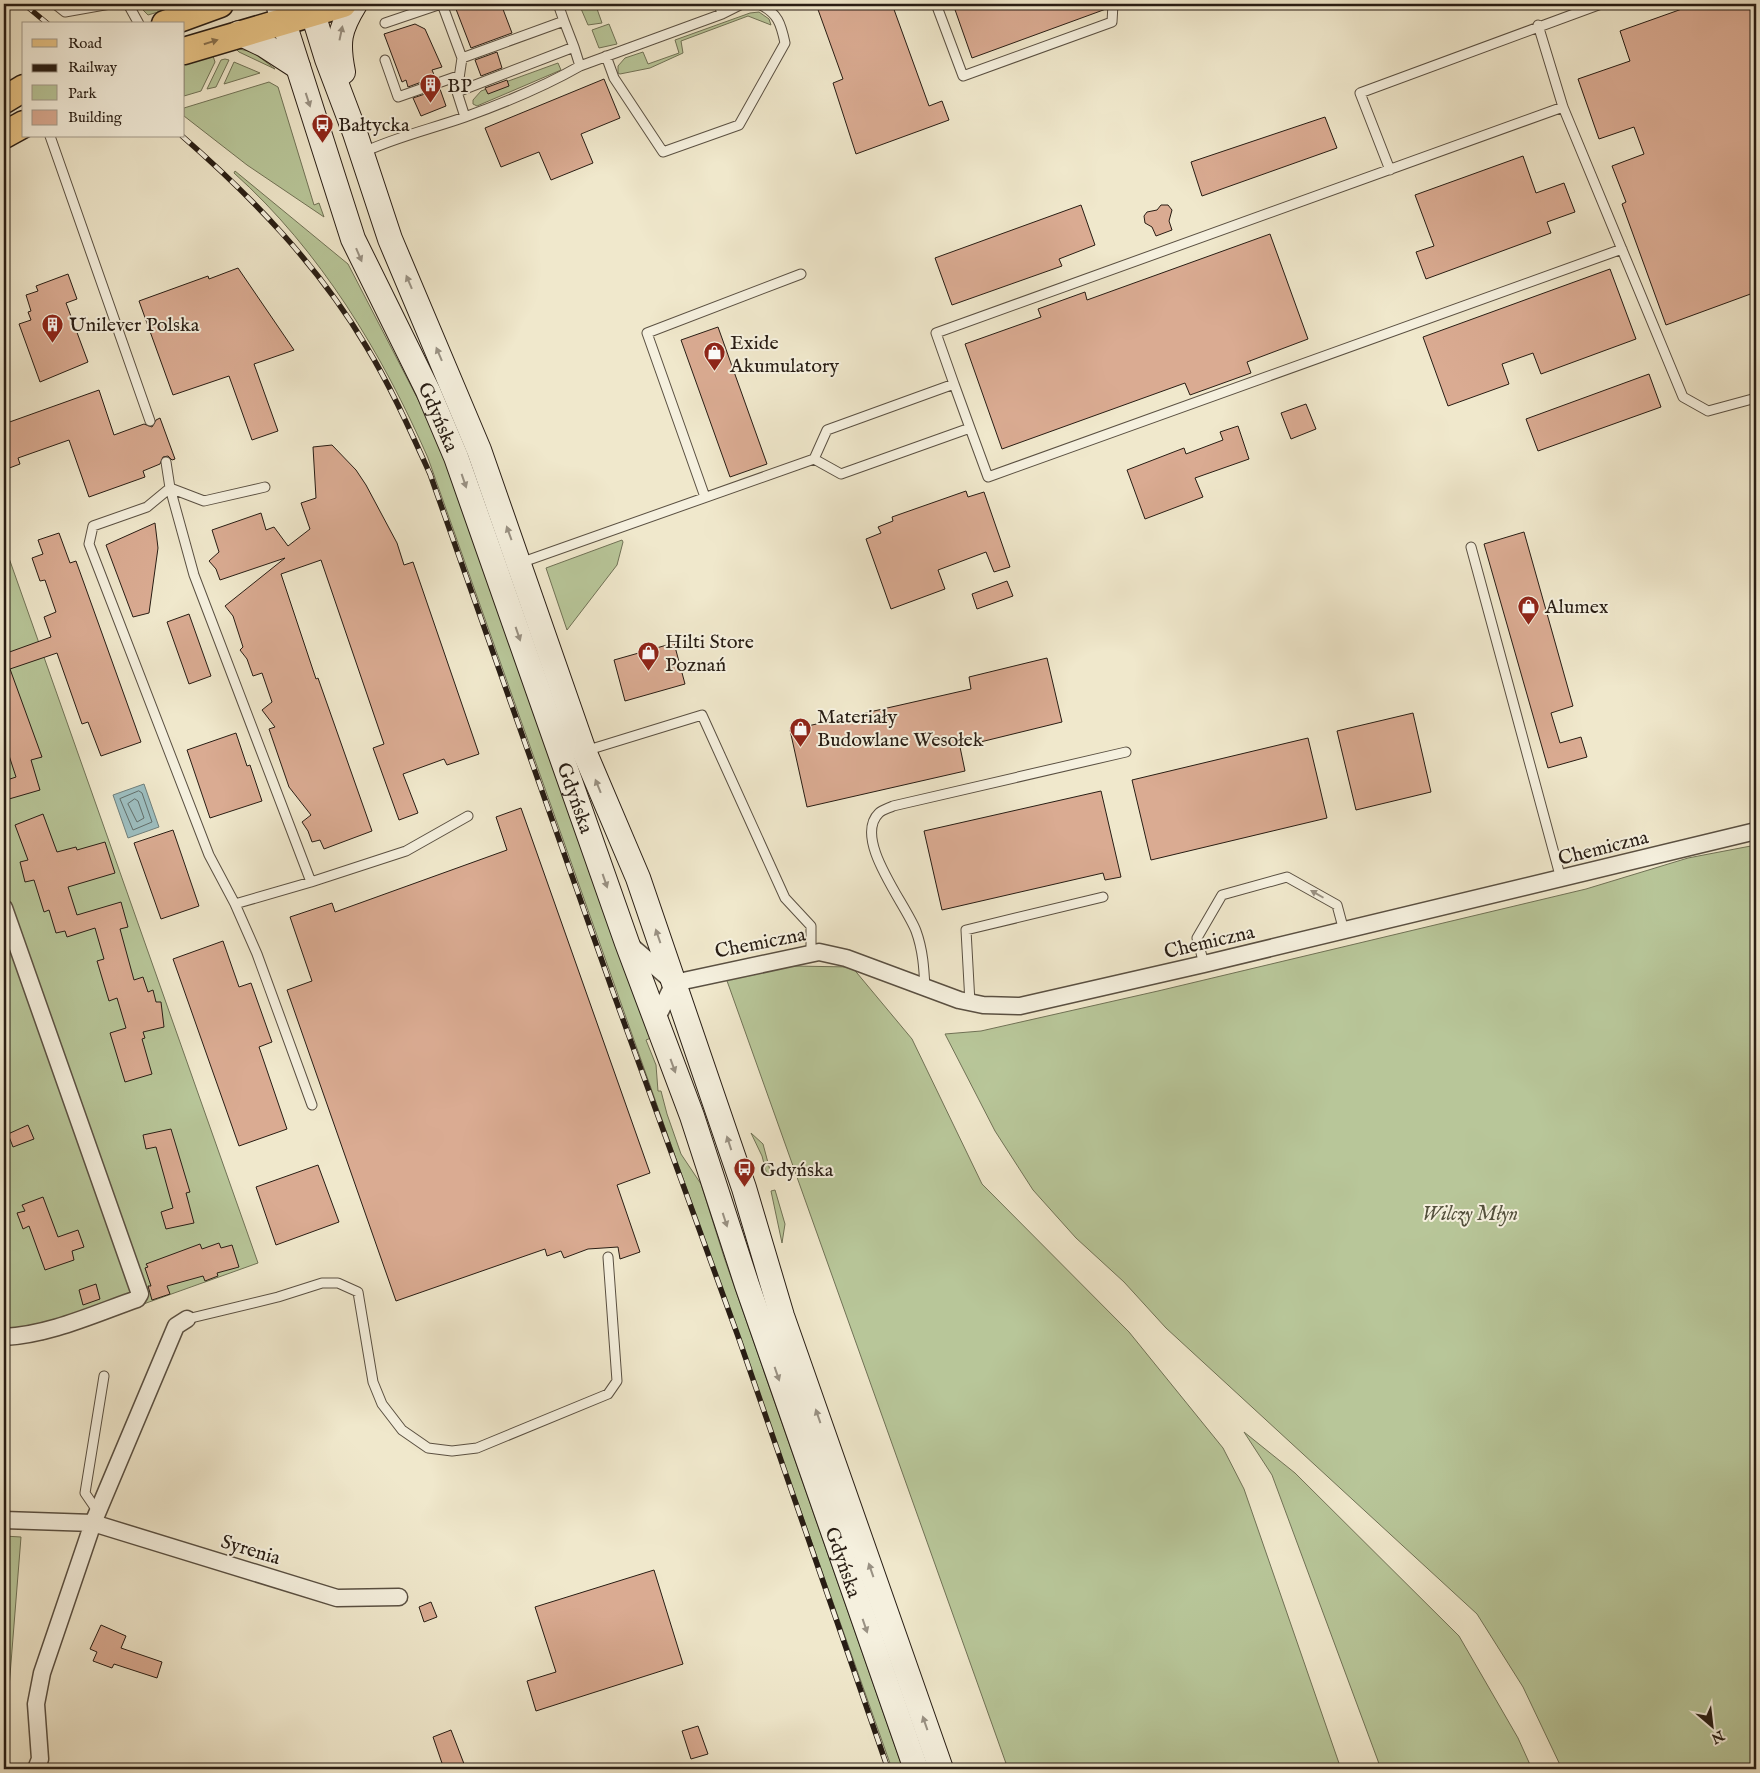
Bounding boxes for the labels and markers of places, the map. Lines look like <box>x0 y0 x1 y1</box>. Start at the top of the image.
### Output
building icon: BP <box>419 73 443 104</box>
place label: BP <box>447 74 472 99</box>
bus stop icon: Bałtycka <box>310 112 334 143</box>
place label: Bałtycka <box>338 113 410 138</box>
building icon: Unilever Polska <box>41 312 65 343</box>
place label: Unilever Polska <box>69 313 200 338</box>
place label: Exide Akumulatory <box>729 331 839 379</box>
shop icon: Exide Akumulatory <box>702 341 726 372</box>
shop icon: Alumex <box>1517 594 1541 625</box>
place label: Alumex <box>1544 595 1609 620</box>
place label: Hilti Store Poznań <box>665 630 754 678</box>
shop icon: Hilti Store Poznań <box>637 641 661 672</box>
place label: Materiały Budowlane Wesołek <box>817 705 984 753</box>
shop icon: Materiały Budowlane Wesołek <box>789 716 813 747</box>
bus stop icon: Gdyńska <box>732 1157 756 1188</box>
place label: Gdyńska <box>760 1158 834 1183</box>

